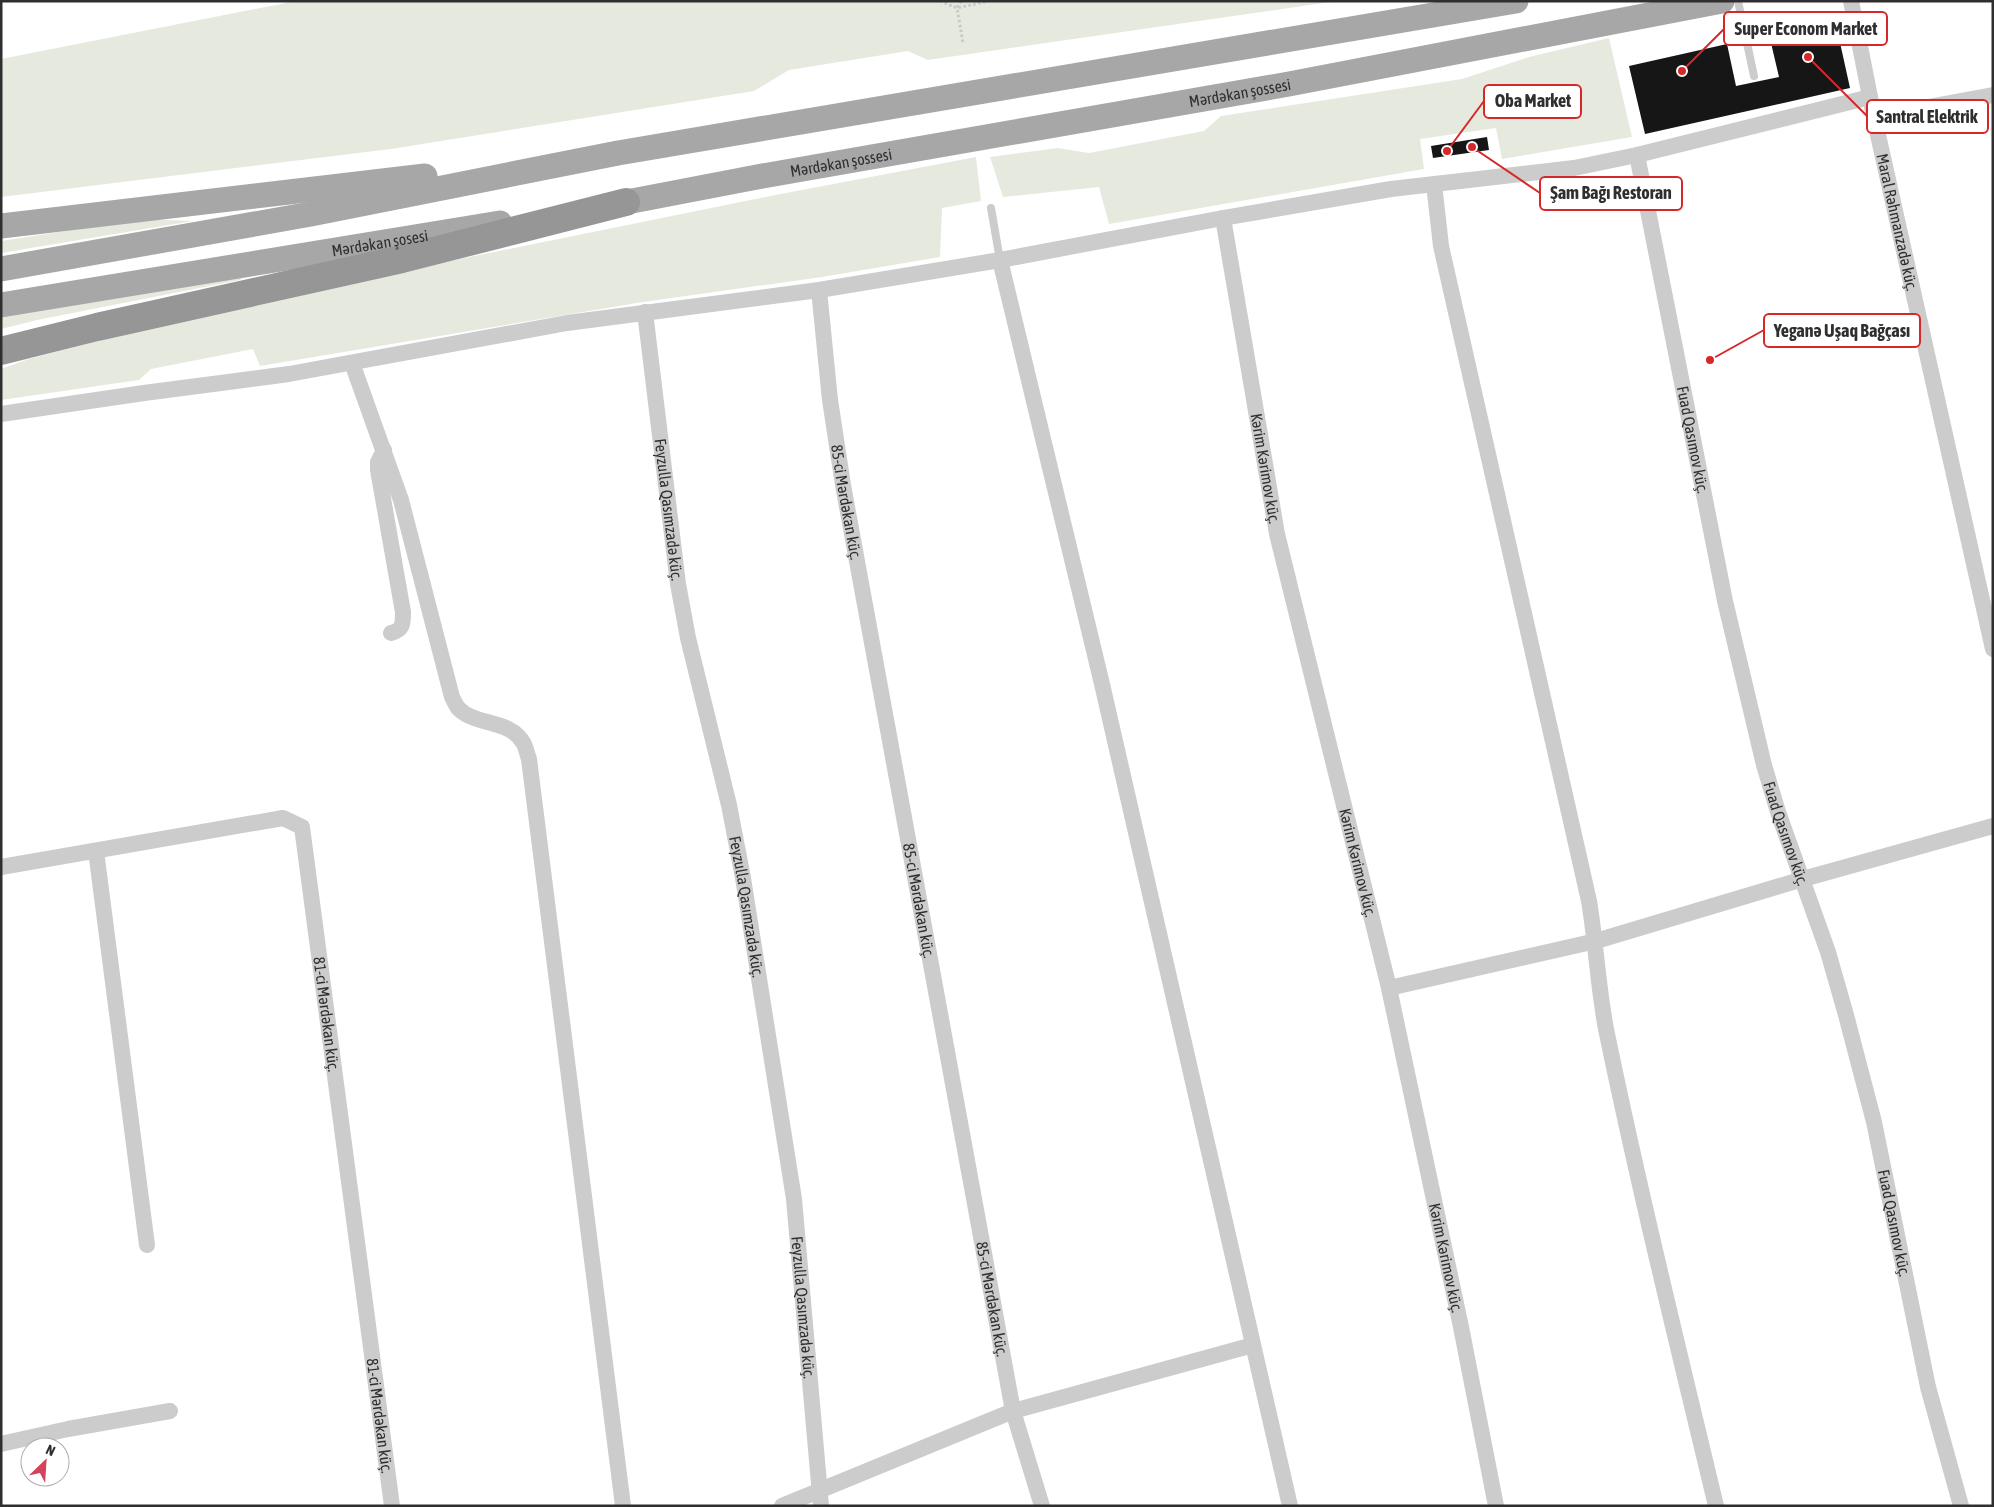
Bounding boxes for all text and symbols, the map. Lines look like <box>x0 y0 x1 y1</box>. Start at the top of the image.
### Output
callout: Super Econom Market <box>1724 12 1887 45</box>
text: Super Econom Market <box>1735 18 1878 39</box>
street label: Mərdəkan şossesi <box>1188 75 1292 110</box>
callout: Oba Market <box>1484 85 1581 118</box>
text: Oba Market <box>1495 90 1572 111</box>
callout: Santral Elektrik <box>1867 100 1988 133</box>
text: Santral Elektrik <box>1876 106 1979 127</box>
street label: Mərdəkan şossesi <box>789 145 893 180</box>
street label: Maral Rəhmanzadə küç. <box>1873 152 1922 293</box>
callout: Şam Bağı Restoran <box>1540 177 1682 210</box>
text: Şam Bağı Restoran <box>1550 182 1672 203</box>
street label: Mərdəkan şosesi <box>330 226 429 260</box>
callout: Yeganə Uşaq Bağçası <box>1764 314 1920 347</box>
text: Yeganə Uşaq Bağçası <box>1773 320 1910 341</box>
street label: Fuad Qasımov küç. <box>1674 384 1713 495</box>
street label: Kərim Kərimov küç. <box>1248 412 1284 525</box>
street label: Feyzulla Qasımzadə küç. <box>651 437 687 582</box>
street label: 85-ci Mərdəkan küç. <box>828 443 866 561</box>
street label: Fuad Qasımov küç. <box>1760 779 1812 888</box>
street label: Kərim Kərimov küç. <box>1336 806 1380 919</box>
street label: Feyzulla Qasımzadə küç. <box>726 834 768 979</box>
street label: 85-ci Mərdəkan küç. <box>900 842 939 960</box>
street label: 81-ci Mərdəkan küç. <box>310 956 343 1073</box>
street label: Fuad Qasımov küç. <box>1875 1168 1914 1278</box>
street label: Kərim Kərimov küç. <box>1426 1201 1467 1314</box>
street label: Feyzulla Qasımzadə küç. <box>788 1235 819 1380</box>
street label: 85-ci Mərdəkan küç. <box>973 1240 1012 1358</box>
street label: 81-ci Mərdəkan küç. <box>363 1357 397 1474</box>
north arrow <box>20 1437 70 1487</box>
text: N <box>43 1441 58 1459</box>

